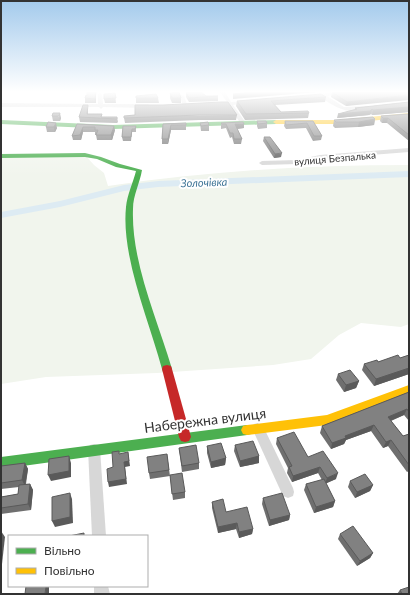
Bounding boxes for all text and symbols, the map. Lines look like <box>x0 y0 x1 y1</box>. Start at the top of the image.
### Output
street label: вулиця Безпалька <box>294 148 376 168</box>
water label: Золочівка <box>179 175 228 189</box>
street label: Набережна вулиця <box>143 404 267 436</box>
legend <box>8 535 148 587</box>
text: Вільно <box>44 543 81 558</box>
text: Повільно <box>44 563 95 578</box>

